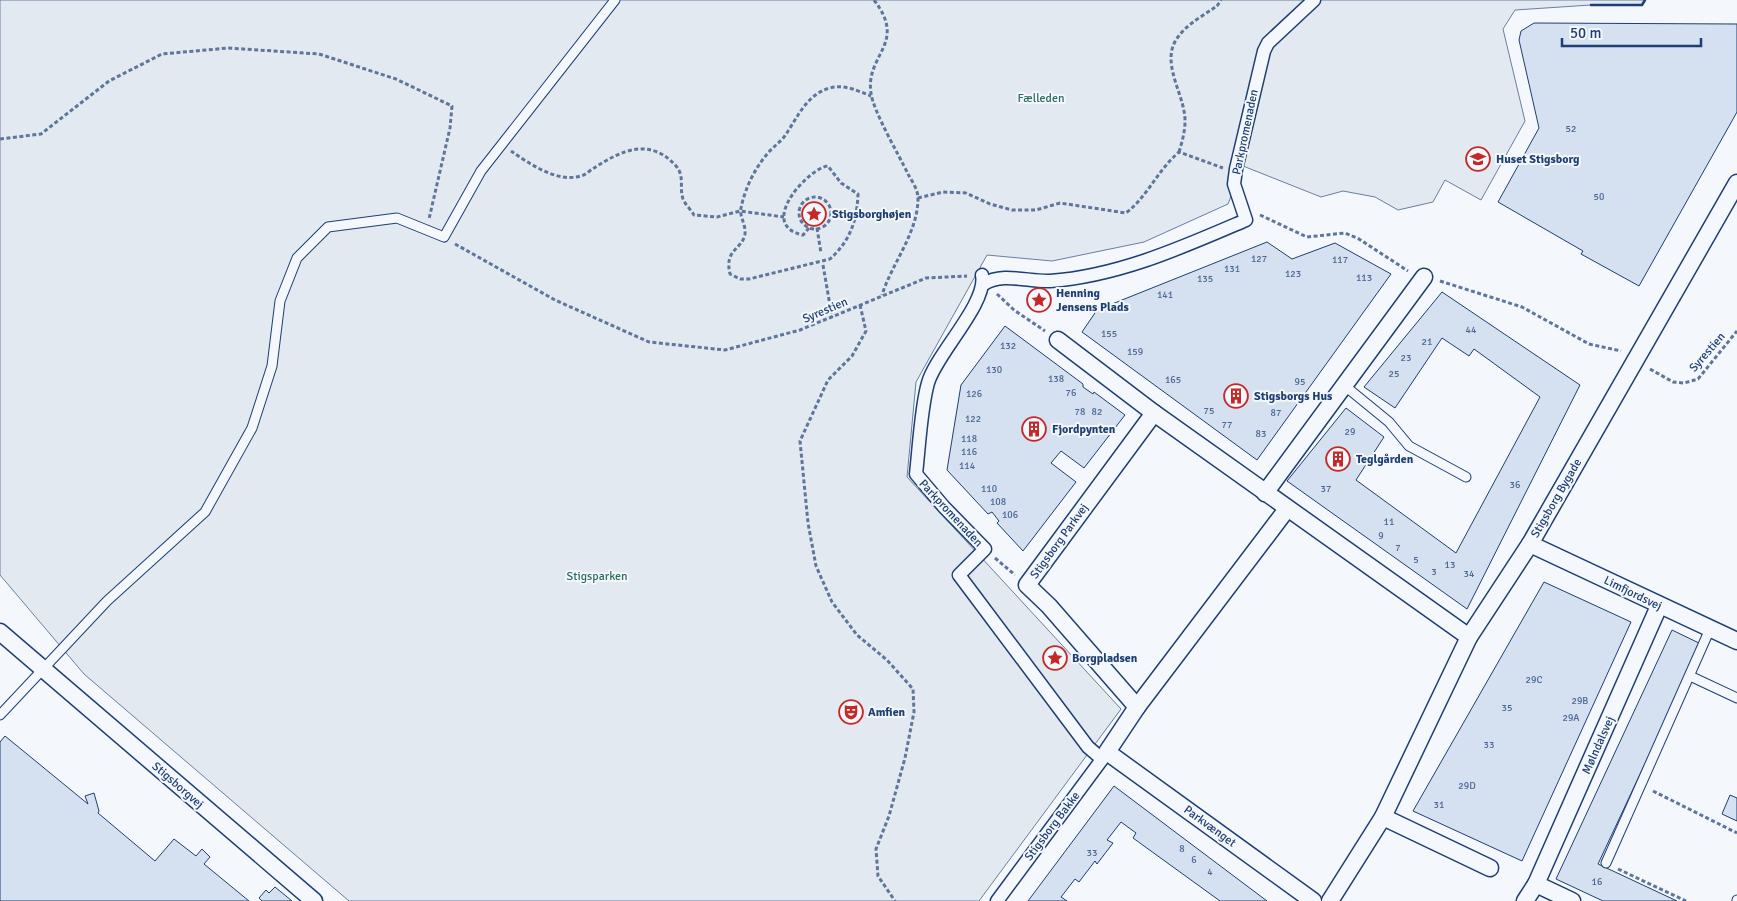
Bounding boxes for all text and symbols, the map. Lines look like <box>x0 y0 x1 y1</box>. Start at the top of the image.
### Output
scale bar <box>1562 15 1701 47</box>
text: 50 m <box>1570 24 1601 42</box>
street label: Parkpromenaden <box>1229 88 1262 176</box>
park label: Fælleden <box>1018 91 1064 106</box>
house number: 52 <box>1566 123 1576 135</box>
school or university icon: Huset Stigsborg <box>1465 146 1491 172</box>
place label: Huset Stigsborg <box>1496 152 1580 167</box>
house number: 50 <box>1594 191 1604 203</box>
place icon: Stigsborghøjen <box>801 201 827 227</box>
place label: Stigsborghøjen <box>832 207 912 222</box>
house number: 127 <box>1251 253 1267 265</box>
house number: 117 <box>1332 254 1348 266</box>
house number: 131 <box>1224 263 1240 275</box>
house number: 123 <box>1285 268 1301 280</box>
house number: 113 <box>1356 272 1372 284</box>
house number: 135 <box>1197 273 1213 285</box>
place label: Henning Jensens Plads <box>1056 286 1129 315</box>
place icon: Henning Jensens Plads <box>1026 287 1052 313</box>
house number: 141 <box>1157 289 1173 301</box>
street label: Syrestien <box>800 294 850 327</box>
house number: 44 <box>1466 324 1477 336</box>
house number: 155 <box>1101 328 1117 340</box>
street label: Syrestien <box>1686 329 1729 375</box>
house number: 21 <box>1422 336 1432 348</box>
house number: 132 <box>1000 340 1016 352</box>
house number: 159 <box>1127 346 1143 358</box>
house number: 23 <box>1401 352 1411 364</box>
house number: 130 <box>986 364 1002 376</box>
house number: 25 <box>1389 368 1399 380</box>
house number: 138 <box>1048 373 1064 385</box>
house number: 165 <box>1165 374 1181 386</box>
house number: 95 <box>1295 376 1305 388</box>
building icon: Stigsborgs Hus <box>1223 383 1249 409</box>
house number: 76 <box>1066 387 1076 399</box>
house number: 126 <box>966 388 982 400</box>
place label: Stigsborgs Hus <box>1254 389 1333 404</box>
house number: 75 <box>1204 405 1214 417</box>
house number: 78 <box>1075 406 1085 418</box>
house number: 82 <box>1092 406 1102 418</box>
house number: 87 <box>1271 407 1281 419</box>
house number: 122 <box>965 413 981 425</box>
building icon: Fjordpynten <box>1021 416 1047 442</box>
house number: 77 <box>1222 419 1232 431</box>
place label: Fjordpynten <box>1052 422 1116 437</box>
house number: 29 <box>1345 426 1355 438</box>
house number: 83 <box>1256 428 1266 440</box>
house number: 118 <box>961 433 977 445</box>
house number: 116 <box>961 446 977 458</box>
building icon: Teglgården <box>1325 446 1351 472</box>
place label: Teglgården <box>1356 452 1414 467</box>
street label: Stigsborg Bygade <box>1528 456 1585 541</box>
house number: 114 <box>959 460 976 472</box>
street label: Parkpromenaden <box>916 476 986 550</box>
house number: 36 <box>1510 479 1520 491</box>
house number: 110 <box>981 483 997 495</box>
house number: 37 <box>1321 483 1331 495</box>
house number: 108 <box>990 496 1006 508</box>
street label: Stigsborg Parkvej <box>1027 501 1092 582</box>
house number: 106 <box>1002 509 1018 521</box>
house number: 11 <box>1384 516 1394 528</box>
house number: 9 <box>1378 530 1384 542</box>
house number: 7 <box>1395 542 1401 554</box>
house number: 5 <box>1413 554 1419 566</box>
house number: 13 <box>1445 559 1455 571</box>
house number: 3 <box>1431 566 1437 578</box>
house number: 34 <box>1464 568 1475 580</box>
park label: Stigsparken <box>567 569 628 584</box>
street label: Limfjordsvej <box>1601 573 1664 614</box>
place icon: Borgpladsen <box>1042 645 1068 671</box>
place label: Borgpladsen <box>1072 651 1138 666</box>
house number: 29C <box>1526 674 1542 686</box>
house number: 29B <box>1572 695 1588 707</box>
theatre icon: Amfien <box>838 699 864 725</box>
house number: 35 <box>1502 702 1512 714</box>
place label: Amfien <box>868 705 906 720</box>
house number: 29A <box>1563 712 1579 724</box>
street label: Mølndalsvej <box>1579 714 1618 777</box>
house number: 33 <box>1484 739 1494 751</box>
street label: Stigsborgvej <box>149 759 207 812</box>
house number: 29D <box>1458 780 1476 792</box>
street label: Stigsborg Bakke <box>1021 789 1083 864</box>
house number: 31 <box>1434 799 1444 811</box>
street label: Parkvænget <box>1181 802 1239 850</box>
house number: 8 <box>1179 843 1185 855</box>
house number: 33 <box>1087 847 1097 859</box>
house number: 6 <box>1191 854 1197 866</box>
house number: 4 <box>1207 866 1213 878</box>
house number: 16 <box>1592 876 1602 888</box>

